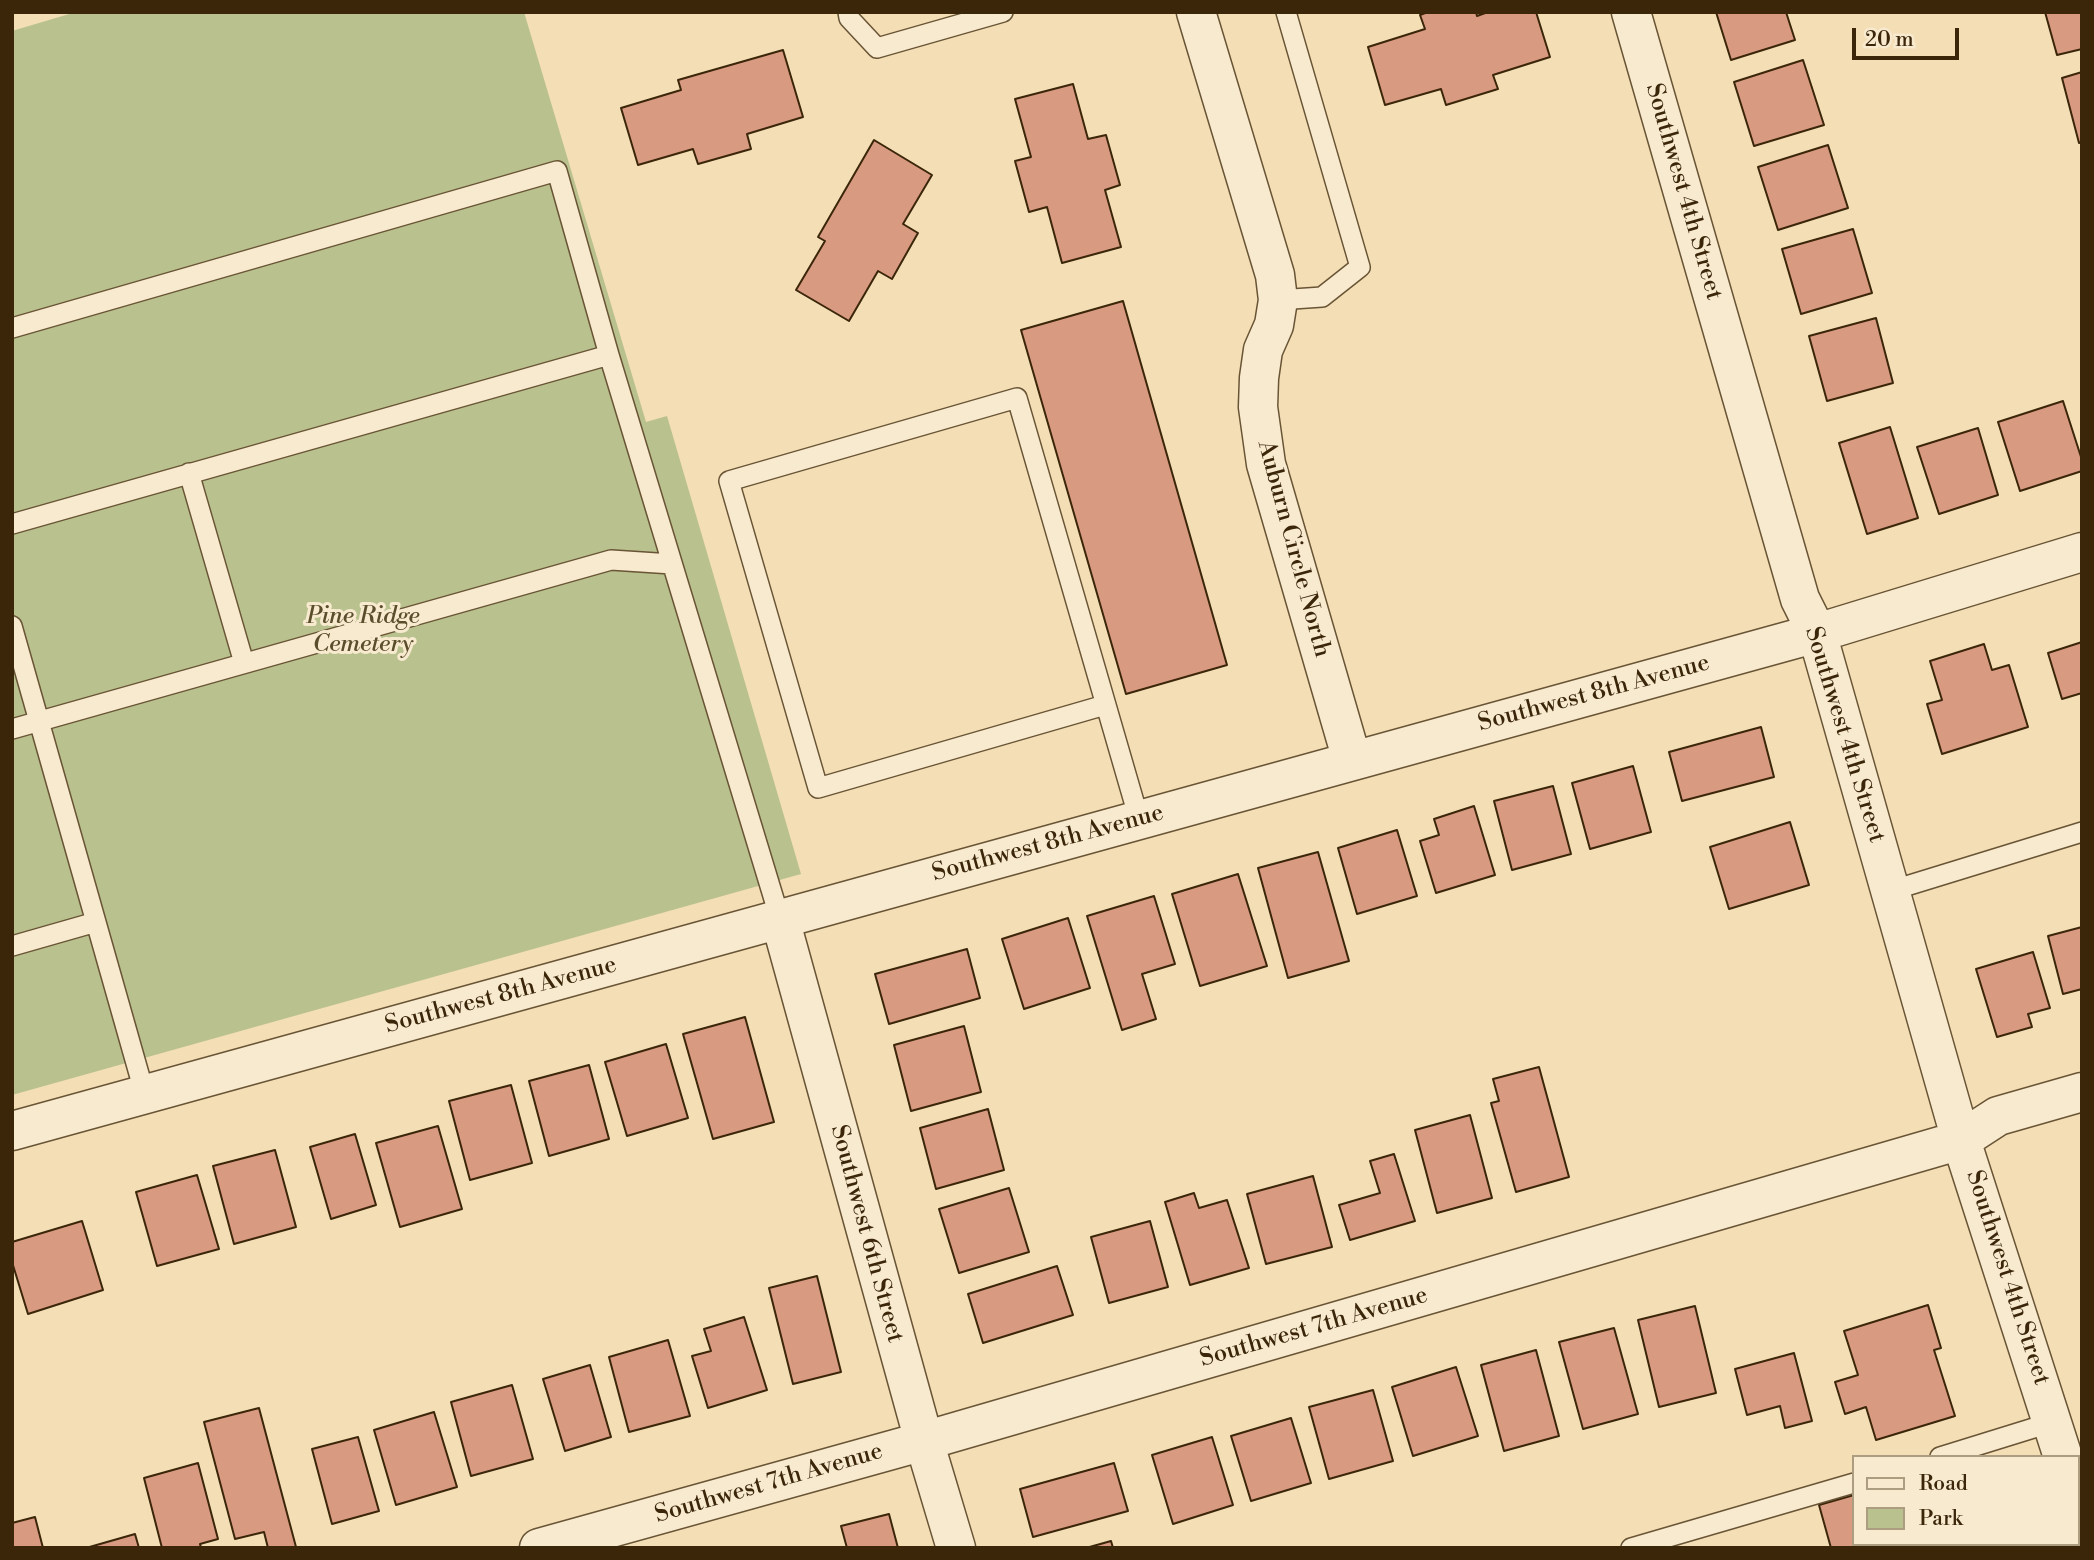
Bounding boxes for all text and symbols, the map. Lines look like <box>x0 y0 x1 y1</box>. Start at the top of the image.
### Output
scale bar <box>1856 14 1963 58</box>
text: 20 m <box>1865 27 1914 53</box>
street label: Southwest 4th Street <box>1638 80 1728 304</box>
street label: Auburn Circle North <box>1250 438 1336 660</box>
park label: Pine Ridge Cemetery <box>306 603 420 659</box>
street label: Southwest 4th Street <box>1797 624 1891 846</box>
street label: Southwest 8th Avenue <box>1475 649 1713 739</box>
street label: Southwest 8th Avenue <box>929 799 1167 889</box>
street label: Southwest 8th Avenue <box>382 951 620 1041</box>
street label: Southwest 6th Street <box>823 1122 909 1346</box>
street label: Southwest 4th Street <box>1959 1167 2055 1389</box>
street label: Southwest 7th Avenue <box>1197 1282 1431 1374</box>
street label: Southwest 7th Avenue <box>652 1438 886 1530</box>
legend <box>1853 1455 2080 1546</box>
text: Road <box>1919 1471 1968 1497</box>
text: Park <box>1919 1506 1963 1532</box>

